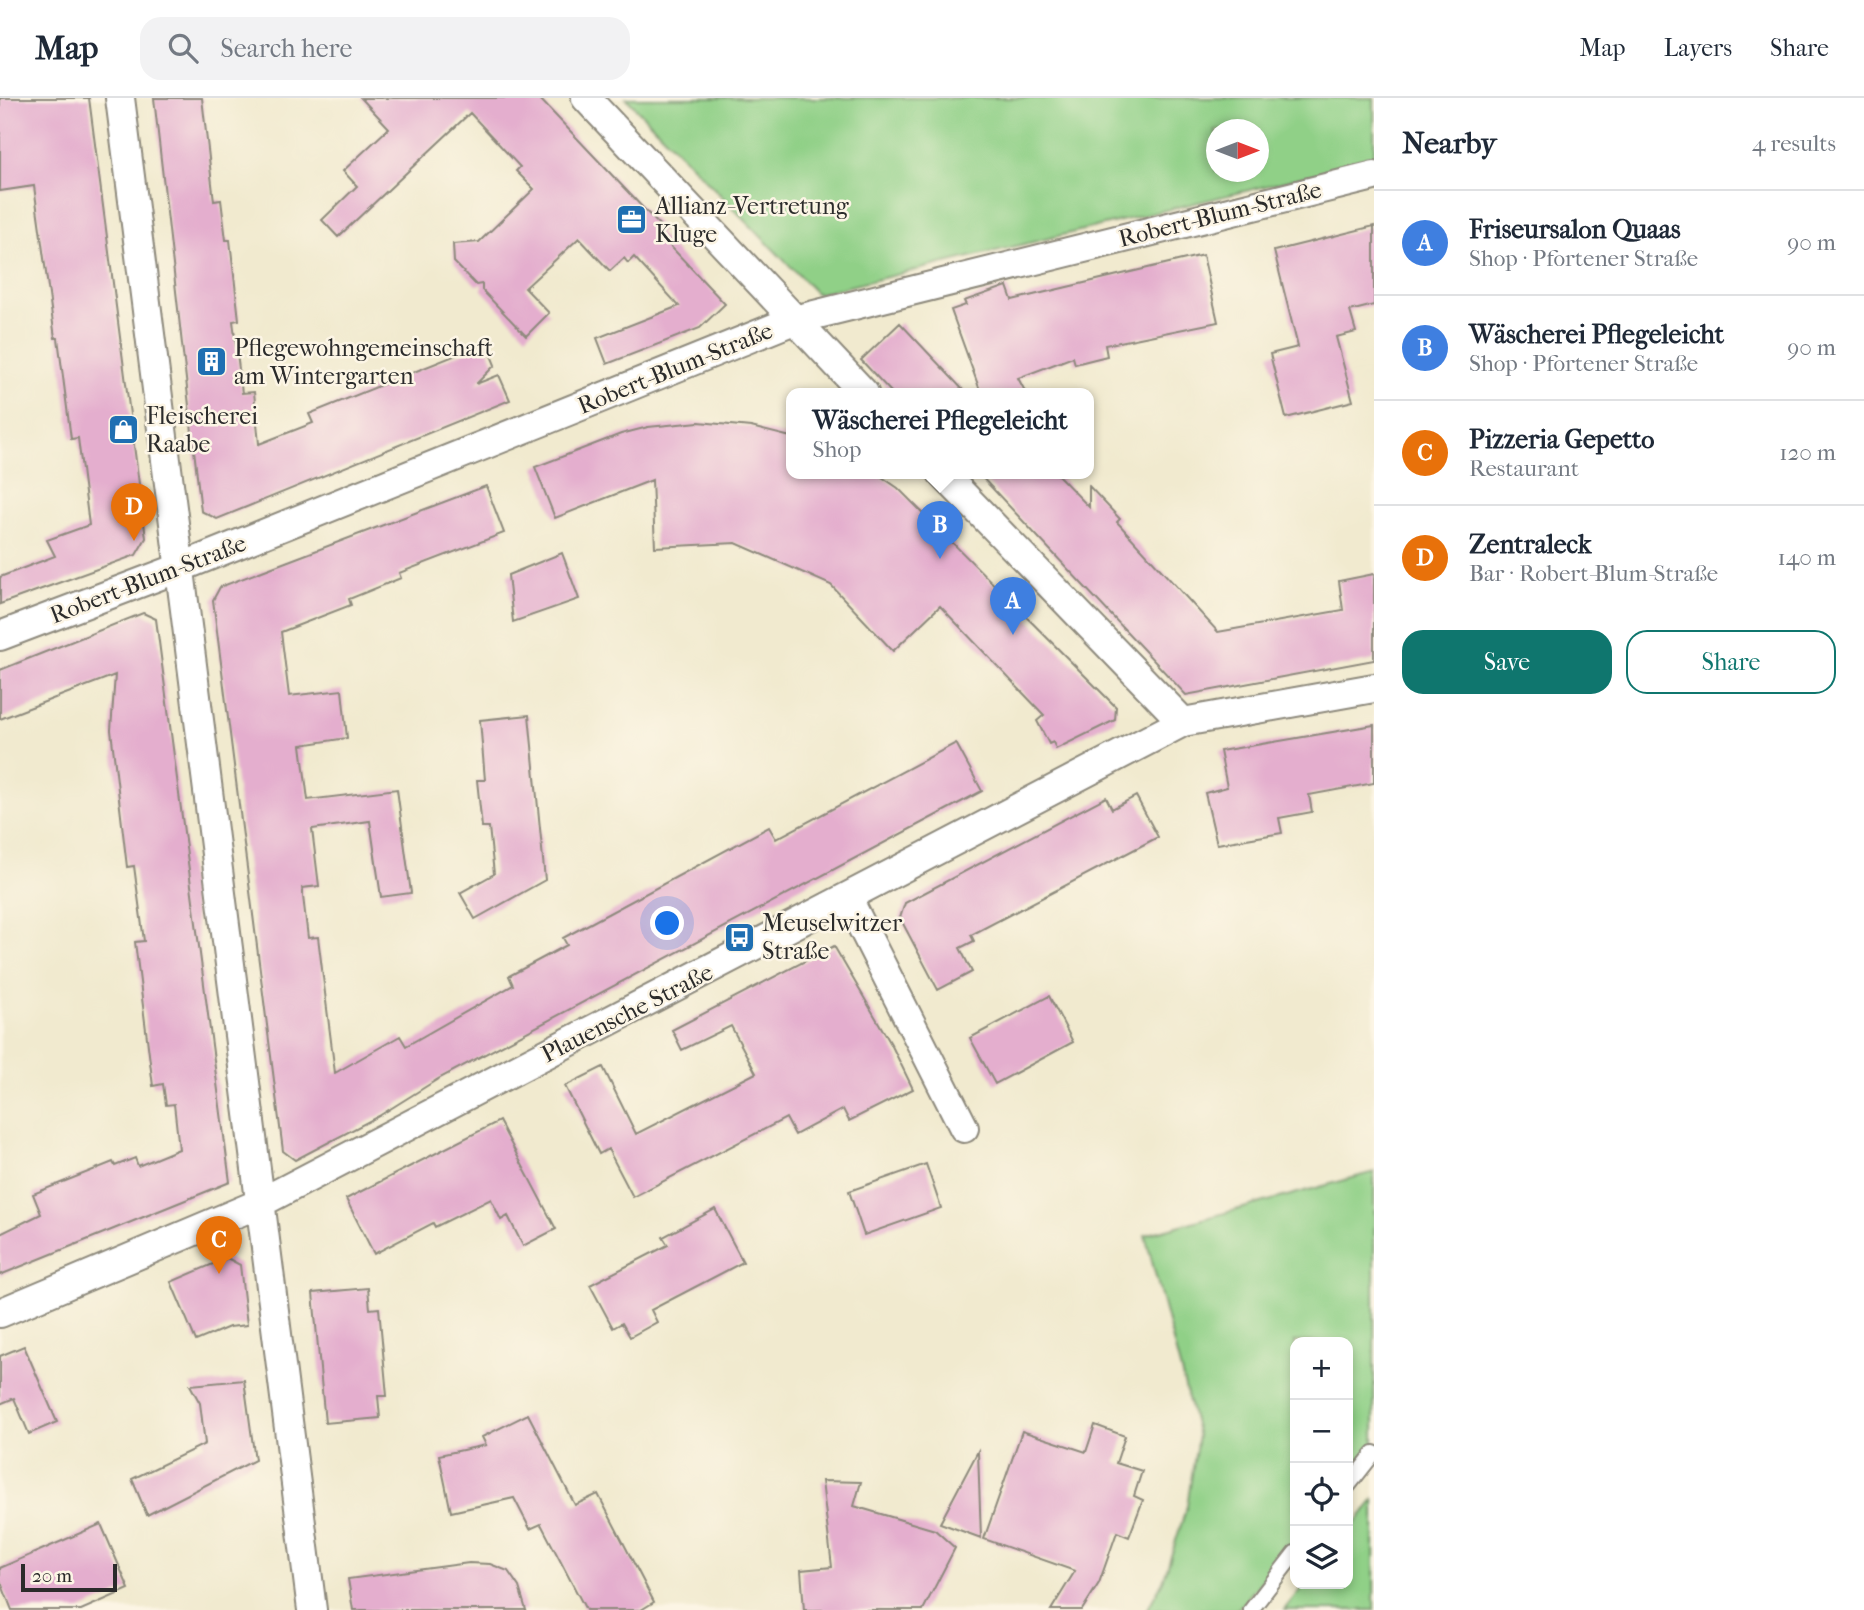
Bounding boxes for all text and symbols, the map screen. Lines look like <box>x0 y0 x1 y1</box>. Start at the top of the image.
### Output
search box <box>140 17 630 80</box>
text: Map <box>35 29 98 68</box>
icon: search <box>164 29 202 67</box>
text: Search here <box>220 33 352 64</box>
text: Map <box>1580 34 1626 62</box>
text: Layers <box>1664 34 1732 62</box>
text: Share <box>1770 34 1829 62</box>
north arrow <box>1206 119 1269 182</box>
text: Nearby <box>1402 126 1497 161</box>
text: 4 results <box>1752 130 1836 157</box>
street label: Robert-Blum-Straße <box>1116 175 1324 253</box>
place label: Allianz-Vertretung Kluge <box>654 192 850 248</box>
office icon: Allianz-Vertretung Kluge <box>615 203 649 237</box>
text: Friseursalon Quaas <box>1469 214 1681 245</box>
text: A <box>1418 229 1432 256</box>
text: 90 m <box>1787 229 1836 256</box>
text: Shop · Pfortener Straße <box>1469 245 1698 272</box>
street label: Robert-Blum-Straße <box>573 316 777 420</box>
text: Wäscherei Pflegeleicht <box>1469 319 1724 350</box>
place label: Pflegewohngemeinschaft am Wintergarten <box>234 334 494 390</box>
text: B <box>1418 334 1432 361</box>
text: 90 m <box>1787 334 1836 361</box>
building icon: Pflegewohngemeinschaft am Wintergarten <box>194 345 228 379</box>
text: Shop · Pfortener Straße <box>1469 350 1698 377</box>
popup <box>786 388 1094 479</box>
place label: Fleischerei Raabe <box>146 402 258 458</box>
text: Wäscherei Pflegeleicht <box>813 405 1067 436</box>
shop icon: Fleischerei Raabe <box>106 413 140 447</box>
text: Pizzeria Gepetto <box>1469 424 1655 455</box>
text: Shop <box>813 436 861 463</box>
text: C <box>1417 439 1433 466</box>
text: 120 m <box>1779 439 1836 466</box>
text: Restaurant <box>1469 455 1579 482</box>
pin: D <box>111 483 157 541</box>
pin: B <box>917 501 963 559</box>
street label: Robert-Blum-Straße <box>46 529 250 629</box>
text: Zentraleck <box>1469 529 1591 560</box>
text: D <box>1416 544 1434 571</box>
text: 140 m <box>1777 544 1836 571</box>
text: Bar · Robert-Blum-Straße <box>1469 560 1718 587</box>
pin: A <box>990 577 1036 635</box>
button: Save <box>1402 630 1612 694</box>
button: Share <box>1626 630 1836 694</box>
your location <box>650 906 684 940</box>
place label: Meuselwitzer Straße <box>762 909 903 965</box>
bus stop icon: Meuselwitzer Straße <box>722 920 756 954</box>
street label: Plauensche Straße <box>537 958 717 1068</box>
pin: C <box>196 1216 242 1274</box>
map controls <box>1290 1337 1353 1589</box>
button: + <box>1290 1337 1353 1400</box>
button: − <box>1290 1400 1353 1463</box>
button: locate <box>1290 1463 1353 1526</box>
button: layers <box>1290 1526 1353 1589</box>
scale bar <box>21 1561 117 1593</box>
text: 20 m <box>32 1565 72 1587</box>

